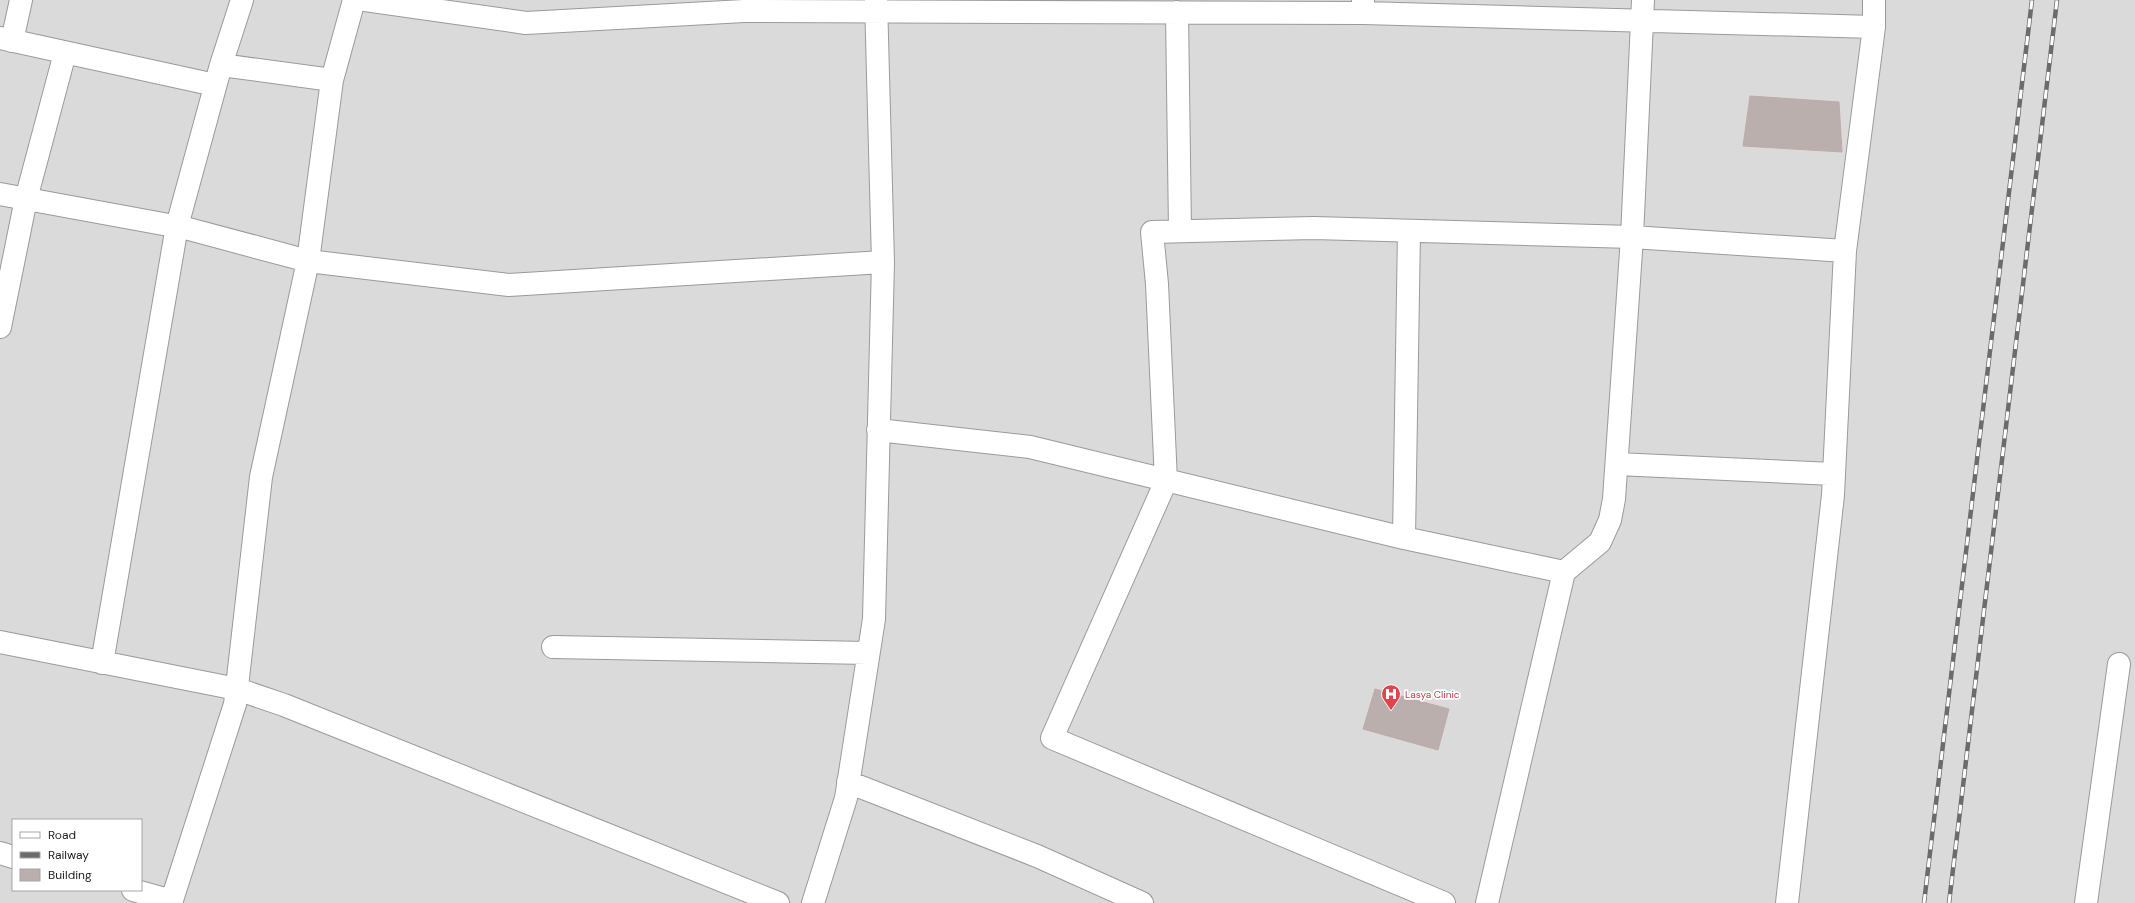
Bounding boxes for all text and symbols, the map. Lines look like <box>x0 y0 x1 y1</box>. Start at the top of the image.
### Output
hospital icon: Lasya Clinic <box>1380 683 1402 711</box>
place label: Lasya Clinic <box>1405 688 1460 701</box>
legend <box>12 819 142 891</box>
text: Road <box>48 827 76 843</box>
text: Railway <box>48 847 89 863</box>
text: Building <box>48 867 92 883</box>

